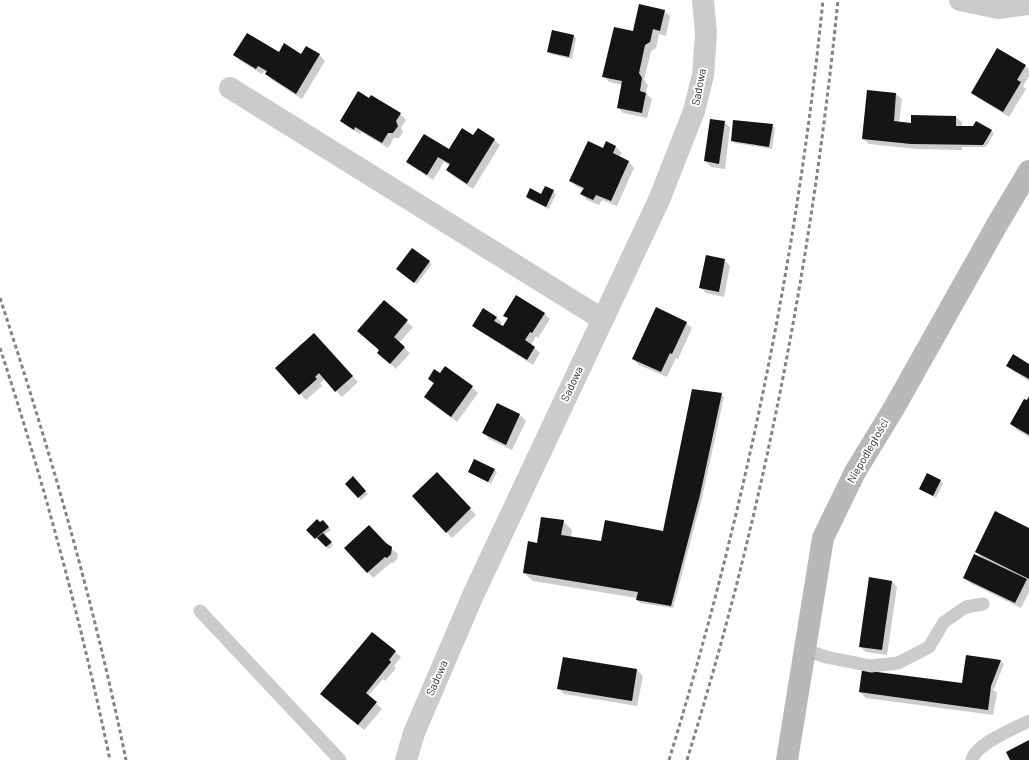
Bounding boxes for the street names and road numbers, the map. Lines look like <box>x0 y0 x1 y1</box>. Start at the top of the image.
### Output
street label: Sadowa <box>689 67 709 107</box>
street label: Sadowa <box>558 364 586 404</box>
street label: Niepodległości <box>844 417 892 485</box>
street label: Sadowa <box>424 658 450 698</box>

